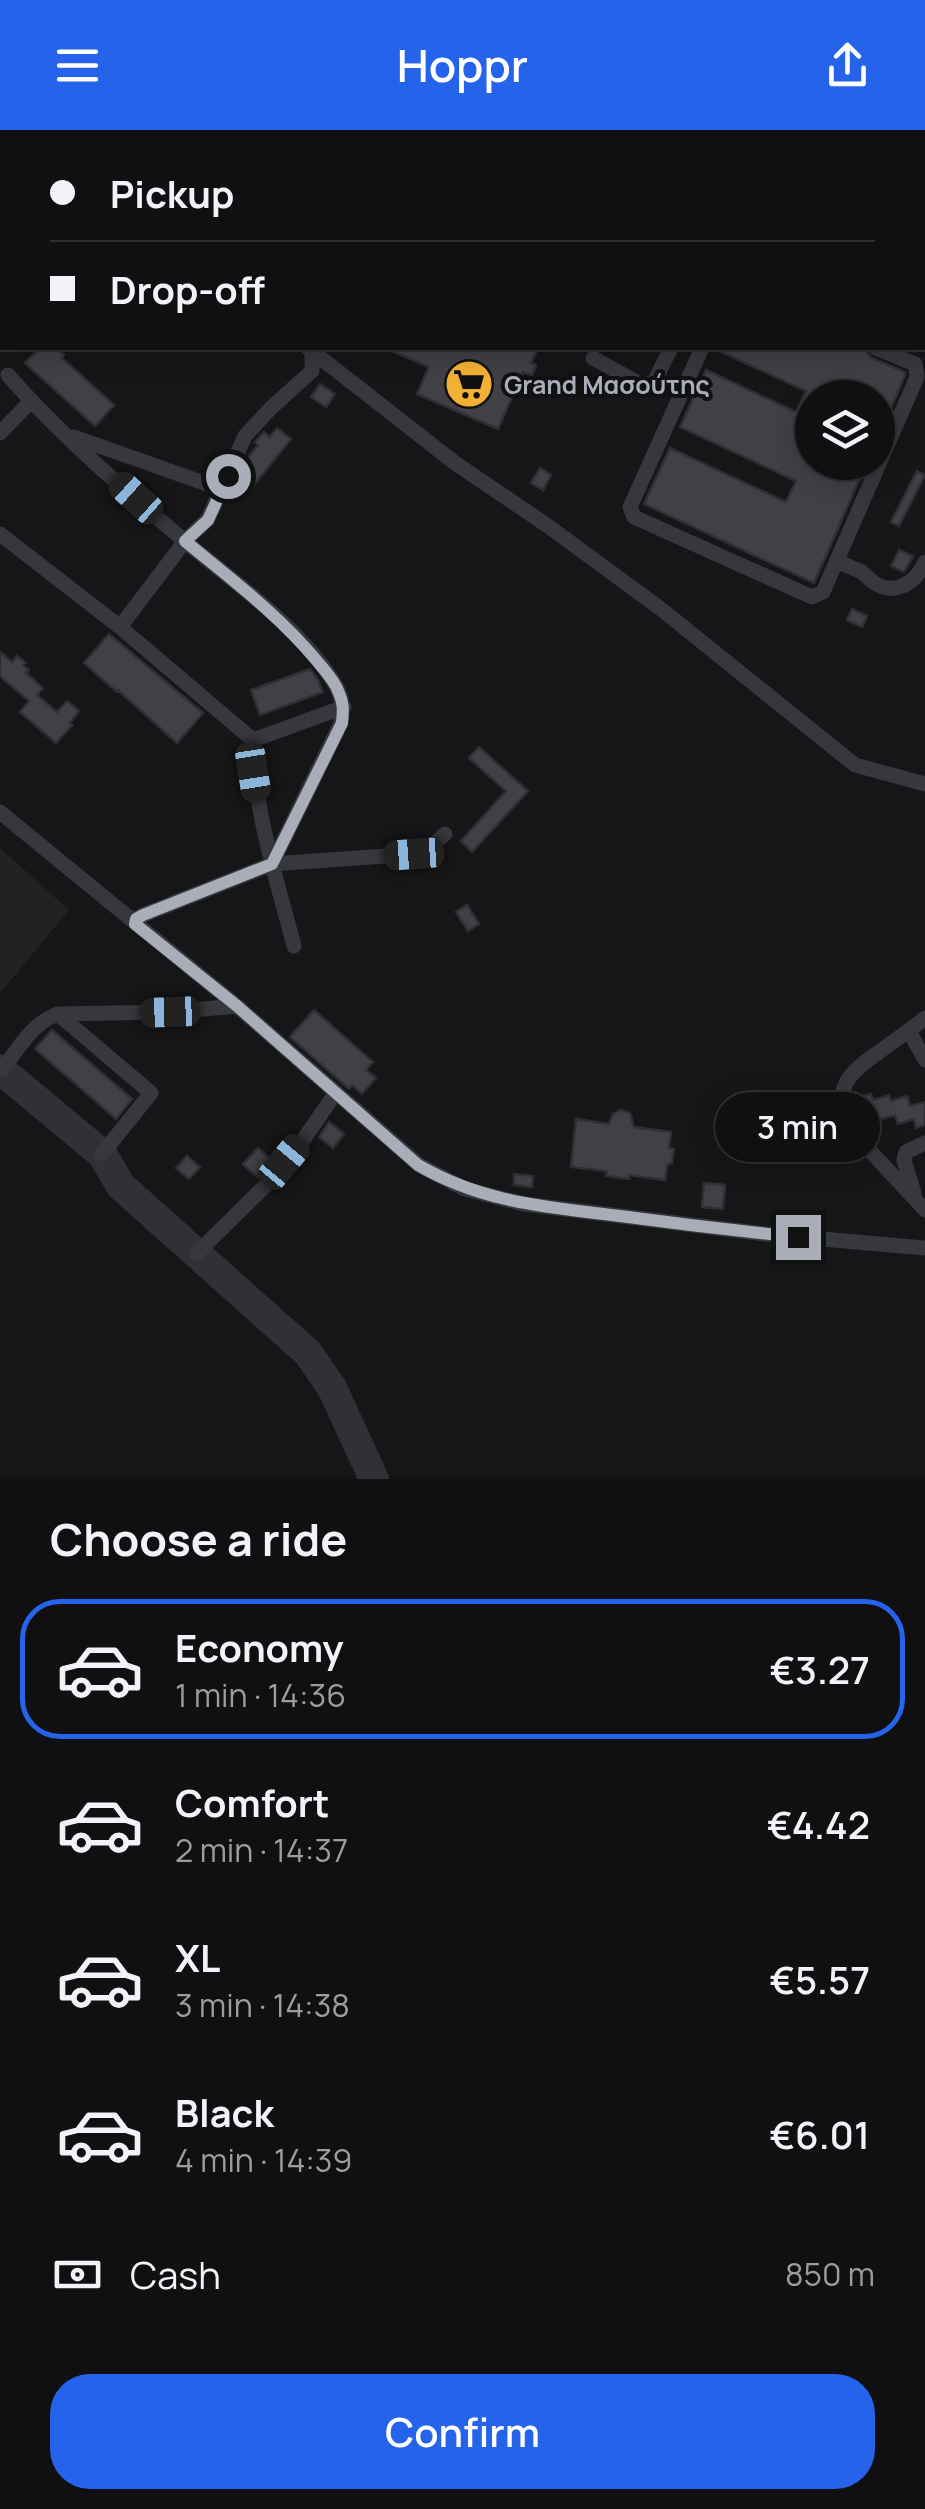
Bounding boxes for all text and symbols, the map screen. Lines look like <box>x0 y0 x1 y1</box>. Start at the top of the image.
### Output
text: Hoppr <box>397 34 528 96</box>
icon: menu <box>50 38 105 93</box>
icon: share <box>820 38 875 93</box>
text: Pickup <box>110 167 234 219</box>
text: Drop-off <box>110 263 265 315</box>
supermarket icon: Grand Μασούτης <box>443 358 495 410</box>
place label: Grand Μασούτης <box>504 367 710 402</box>
map controls <box>795 380 895 480</box>
button: layers <box>795 380 895 480</box>
route start <box>206 454 251 499</box>
car <box>104 467 168 529</box>
car <box>233 740 273 804</box>
car <box>383 837 445 871</box>
car <box>139 996 201 1028</box>
callout: 3 min <box>716 1092 880 1162</box>
text: 3 min <box>757 1105 838 1149</box>
car <box>253 1129 315 1195</box>
route end <box>776 1215 821 1260</box>
text: Choose a ride <box>50 1508 347 1570</box>
text: Economy <box>175 1621 344 1673</box>
icon: car <box>55 1624 145 1714</box>
text: €3.27 <box>770 1643 870 1695</box>
text: 1 min · 14:36 <box>175 1673 346 1717</box>
text: Comfort <box>175 1776 329 1828</box>
icon: car <box>55 1779 145 1869</box>
text: €4.42 <box>767 1798 870 1850</box>
text: 2 min · 14:37 <box>175 1828 348 1872</box>
text: XL <box>175 1931 220 1983</box>
icon: car <box>55 1934 145 2024</box>
text: €5.57 <box>769 1953 870 2005</box>
text: 3 min · 14:38 <box>175 1983 350 2027</box>
text: Black <box>175 2086 274 2138</box>
icon: car <box>55 2089 145 2179</box>
text: €6.01 <box>770 2108 870 2160</box>
text: 4 min · 14:39 <box>175 2138 352 2182</box>
icon: cash <box>50 2247 105 2302</box>
text: Cash <box>130 2248 221 2300</box>
text: 850 m <box>785 2252 875 2296</box>
button: Confirm <box>50 2374 875 2489</box>

